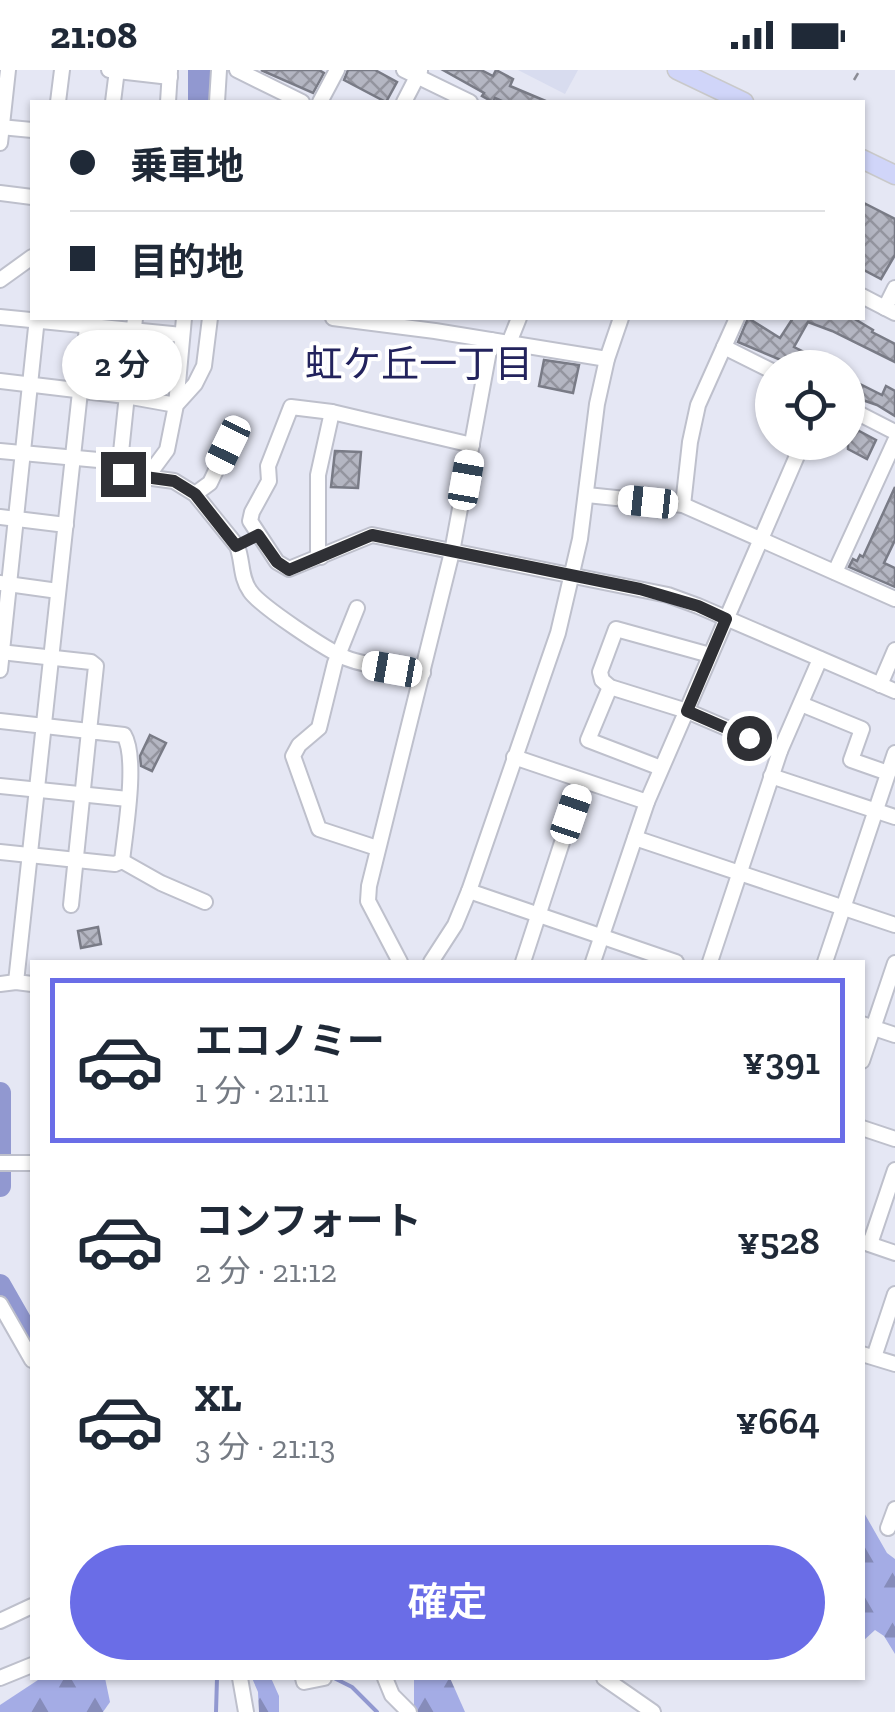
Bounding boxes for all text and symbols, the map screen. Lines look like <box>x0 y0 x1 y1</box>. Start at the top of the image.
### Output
text: 21:08 <box>50 12 138 58</box>
text: 乗車地 <box>130 143 244 189</box>
text: 目的地 <box>130 239 244 285</box>
callout: 2 分 <box>63 329 183 399</box>
district label: 虹ケ丘一丁目 <box>305 341 533 387</box>
text: 2 分 <box>94 346 150 384</box>
map controls <box>755 350 865 460</box>
button: locate <box>755 350 865 460</box>
car <box>201 411 255 479</box>
car <box>446 448 486 512</box>
route end <box>101 452 146 497</box>
car <box>617 484 679 520</box>
car <box>360 649 424 689</box>
route start <box>727 716 772 761</box>
car <box>547 781 595 847</box>
icon: car <box>75 1016 165 1106</box>
text: エコノミー <box>195 1018 385 1064</box>
text: ¥391 <box>743 1038 820 1084</box>
text: 1 分 · 21:11 <box>195 1072 329 1110</box>
icon: car <box>75 1196 165 1286</box>
text: コンフォート <box>195 1198 422 1244</box>
text: ¥528 <box>737 1218 820 1264</box>
text: 2 分 · 21:12 <box>195 1252 337 1290</box>
text: XL <box>195 1375 242 1421</box>
icon: car <box>75 1376 165 1466</box>
text: ¥664 <box>736 1398 820 1444</box>
text: 3 分 · 21:13 <box>195 1428 335 1466</box>
button: 確定 <box>70 1545 825 1660</box>

